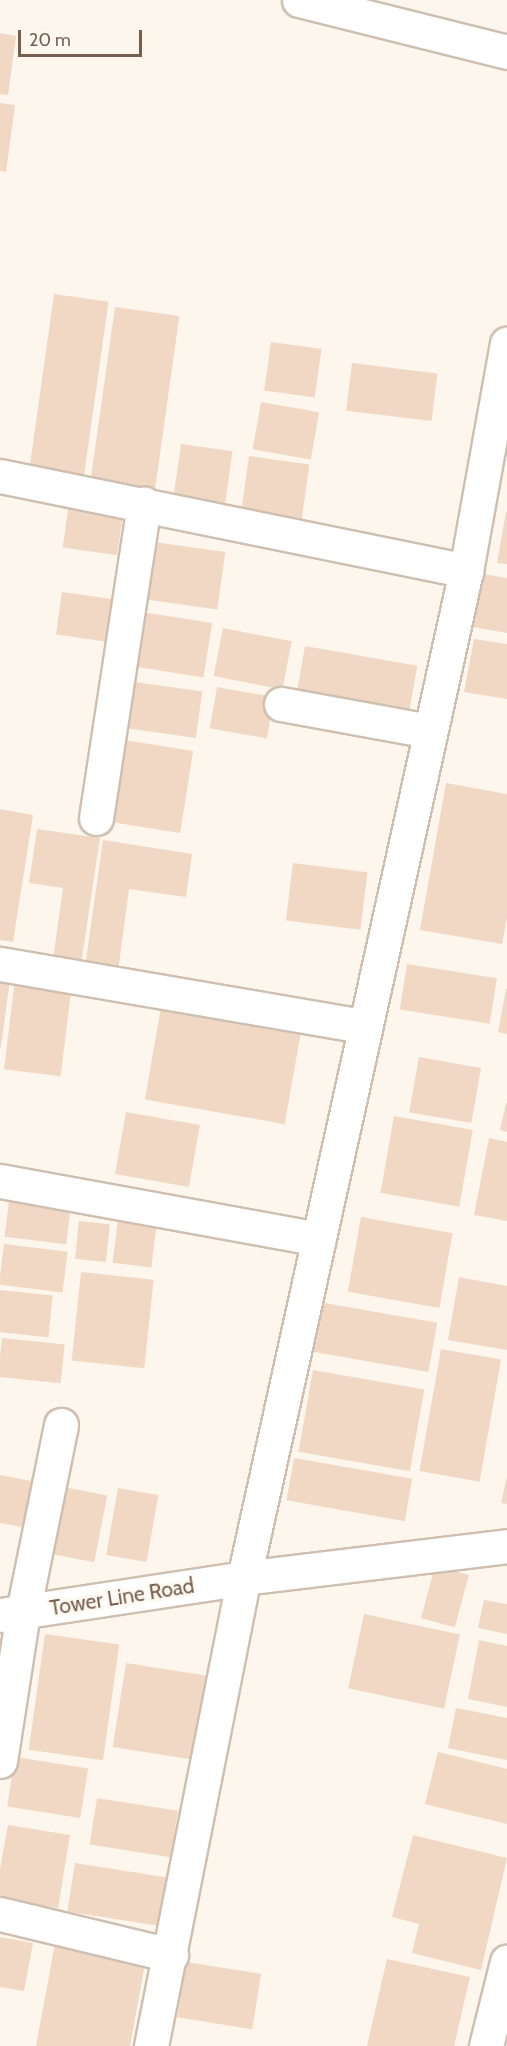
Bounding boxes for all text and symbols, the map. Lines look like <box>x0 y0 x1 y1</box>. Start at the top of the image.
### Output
scale bar <box>21 18 146 56</box>
text: 20 m <box>29 29 71 51</box>
street label: Tower Line Road <box>48 1573 196 1621</box>

